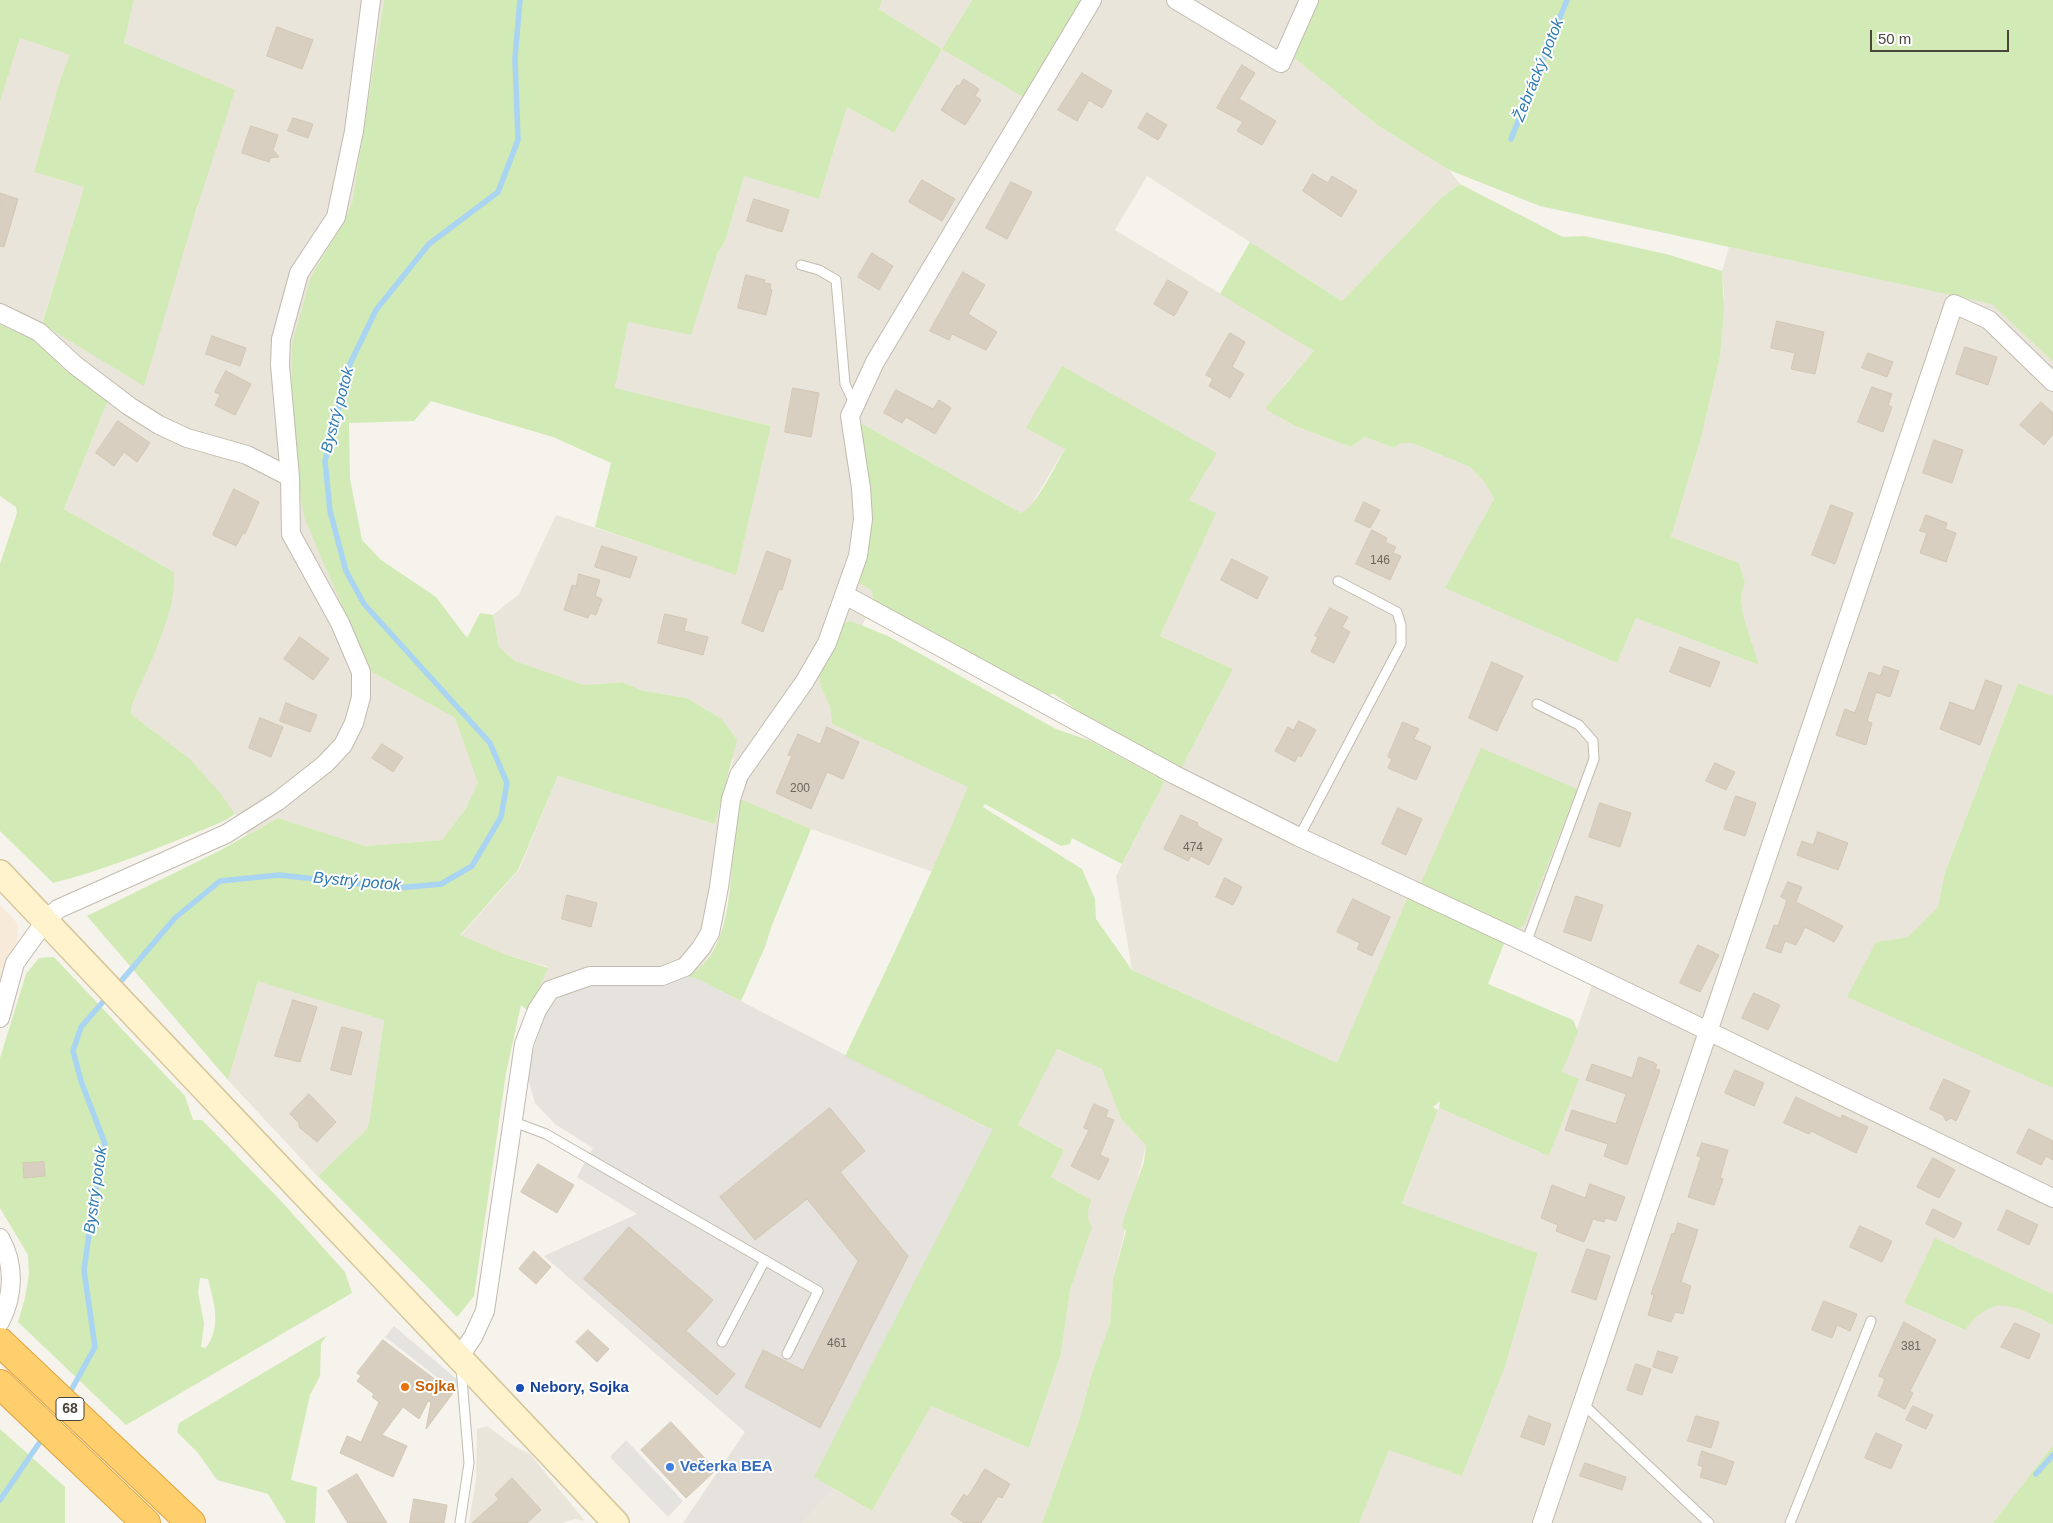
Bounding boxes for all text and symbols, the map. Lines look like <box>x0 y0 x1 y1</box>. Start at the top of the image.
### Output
water label: Žebrácký potok <box>1510 16 1568 124</box>
scale bar <box>1873 20 2012 52</box>
text: 50 m <box>1878 30 1911 47</box>
water label: Bystrý potok <box>317 365 359 455</box>
house number: 146 <box>1370 554 1390 568</box>
house number: 200 <box>790 782 810 796</box>
house number: 474 <box>1183 841 1203 855</box>
water label: Bystrý potok <box>312 869 402 895</box>
water label: Bystrý potok <box>80 1145 112 1235</box>
house number: 461 <box>827 1337 847 1351</box>
house number: 381 <box>1901 1340 1921 1354</box>
place label: Sojka <box>415 1378 455 1396</box>
place label: Nebory, Sojka <box>530 1379 629 1397</box>
marker: Sojka <box>399 1381 411 1393</box>
marker: Nebory, Sojka <box>514 1382 526 1394</box>
road number: 68 <box>56 1398 84 1420</box>
place label: Večerka BEA <box>680 1458 773 1476</box>
marker: Večerka BEA <box>664 1461 676 1473</box>

